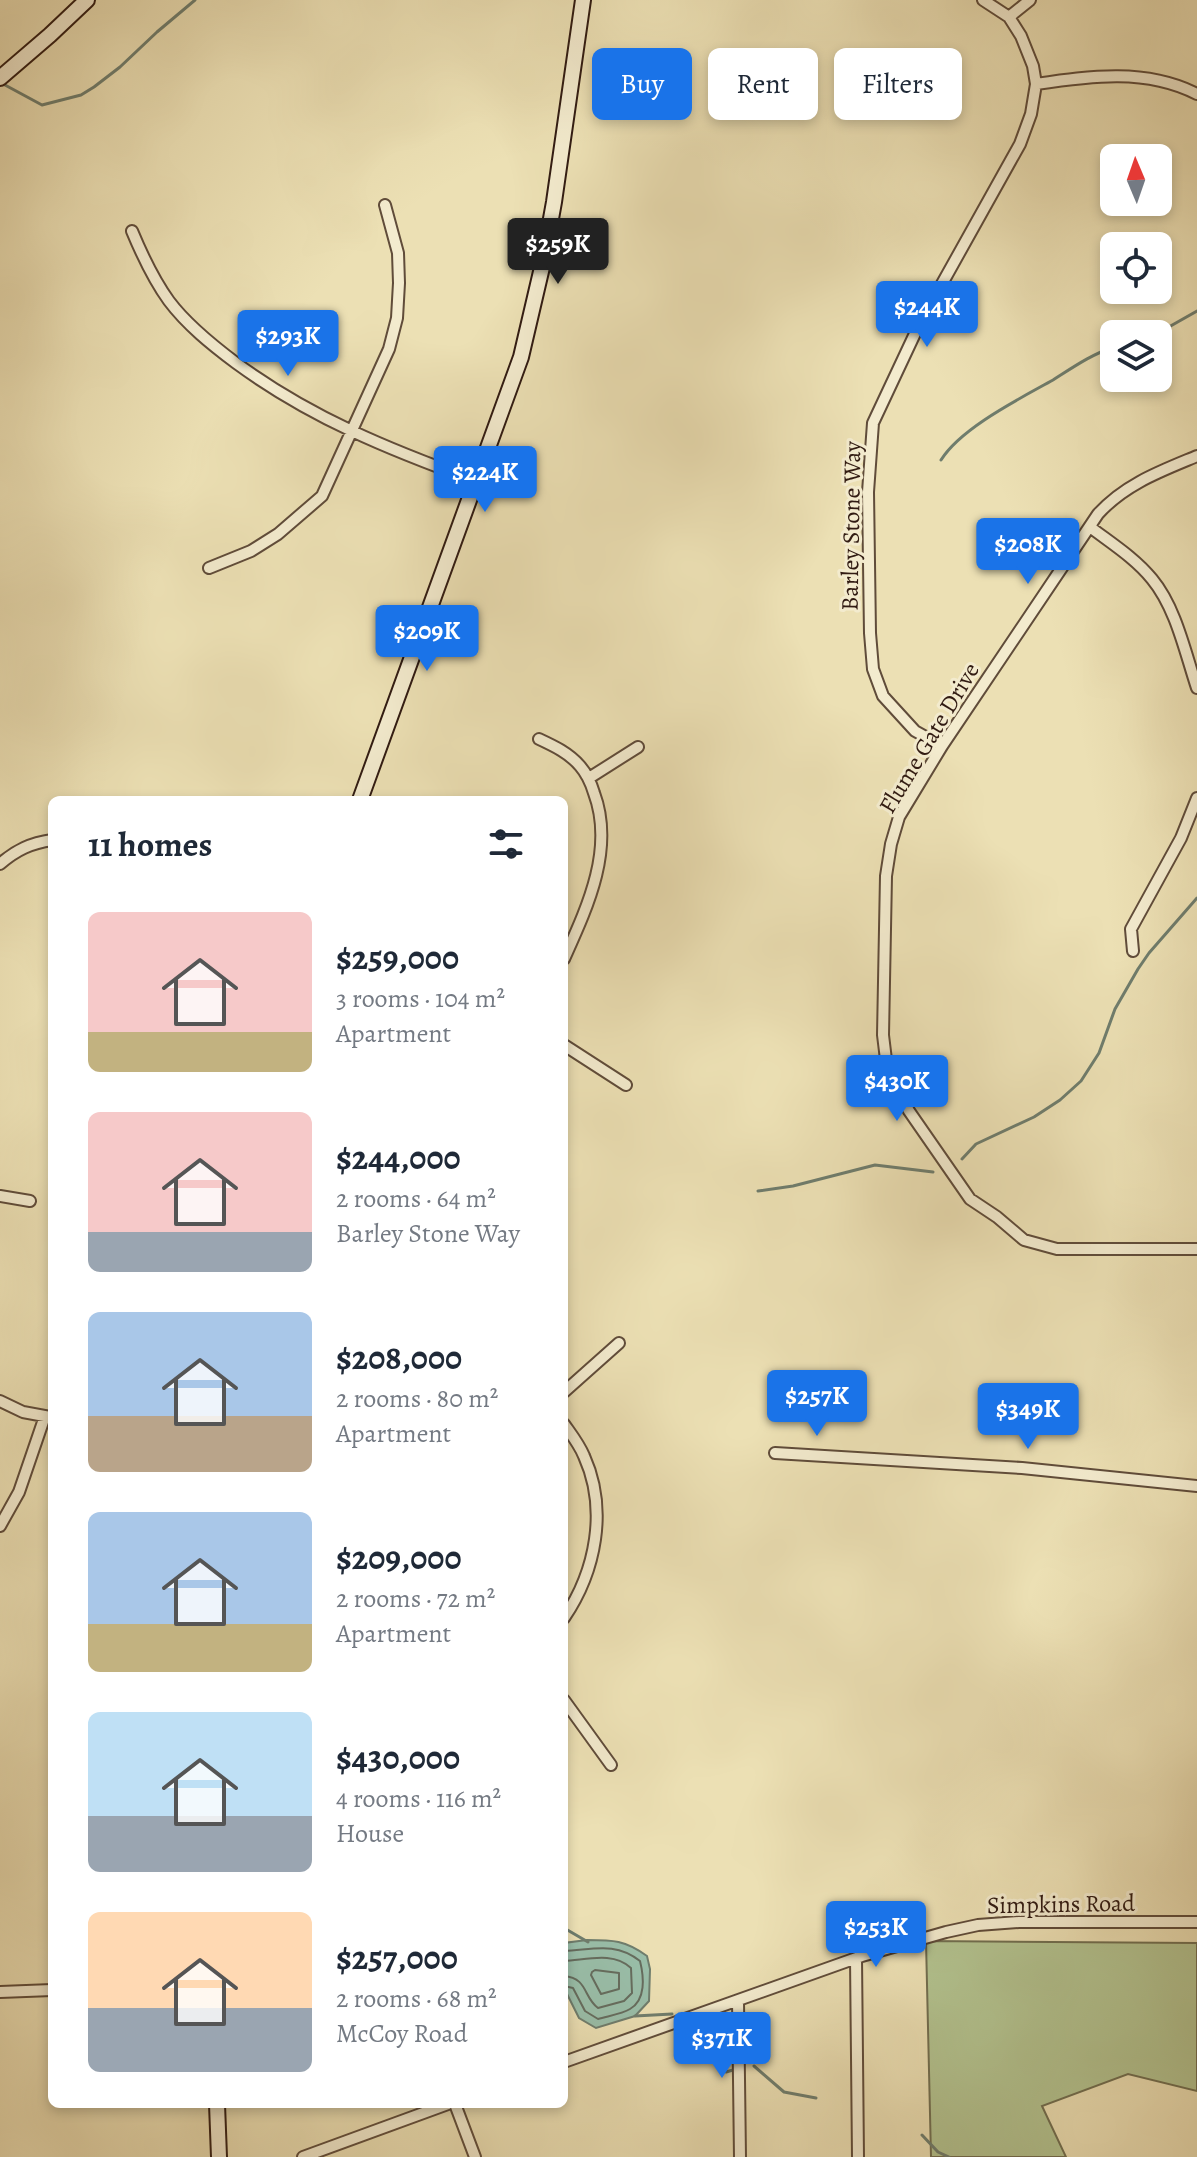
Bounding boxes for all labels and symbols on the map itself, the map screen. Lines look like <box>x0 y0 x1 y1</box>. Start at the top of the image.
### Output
north arrow <box>1100 144 1172 216</box>
pin: $259K <box>502 218 614 286</box>
pin: $244K <box>871 281 983 349</box>
pin: $293K <box>232 310 344 378</box>
street label: Barley Stone Way <box>834 440 868 611</box>
pin: $224K <box>429 446 541 514</box>
pin: $208K <box>972 518 1084 586</box>
pin: $209K <box>371 605 483 673</box>
street label: Flume Gate Drive <box>871 657 987 819</box>
pin: $430K <box>841 1055 953 1123</box>
pin: $257K <box>761 1370 873 1438</box>
pin: $349K <box>972 1383 1084 1451</box>
street label: Simpkins Road <box>987 1887 1135 1921</box>
pin: $253K <box>820 1901 932 1969</box>
pin: $371K <box>666 2012 778 2080</box>

